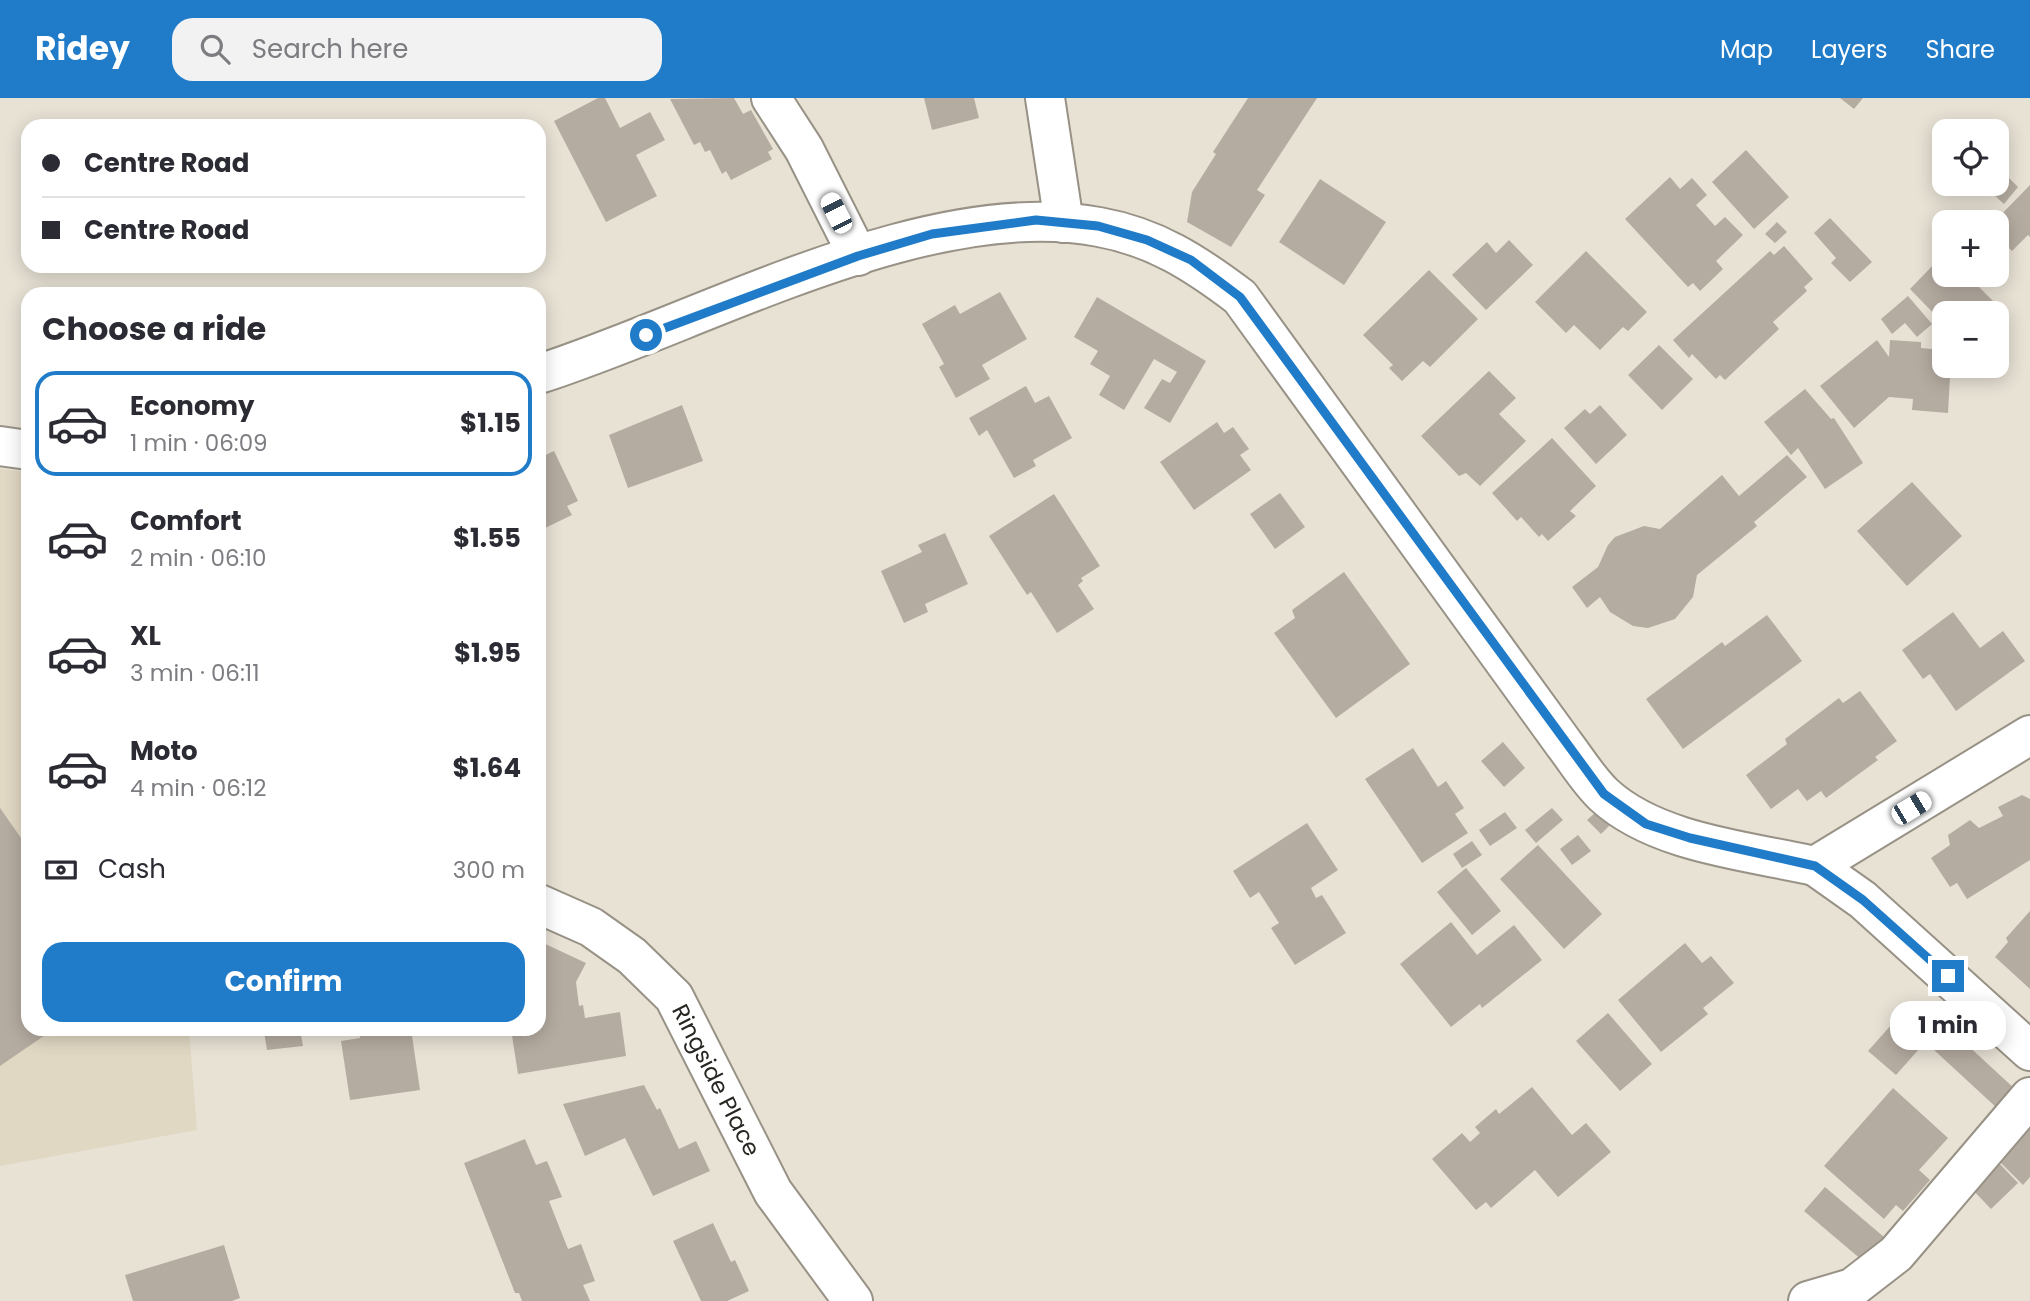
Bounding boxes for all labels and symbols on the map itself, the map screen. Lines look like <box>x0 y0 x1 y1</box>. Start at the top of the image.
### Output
car <box>818 190 855 236</box>
route start <box>630 319 662 351</box>
car <box>1888 788 1935 828</box>
route end <box>1932 960 1964 992</box>
street label: Ringside Place <box>664 999 768 1162</box>
callout: 1 min <box>1890 1001 2006 1050</box>

